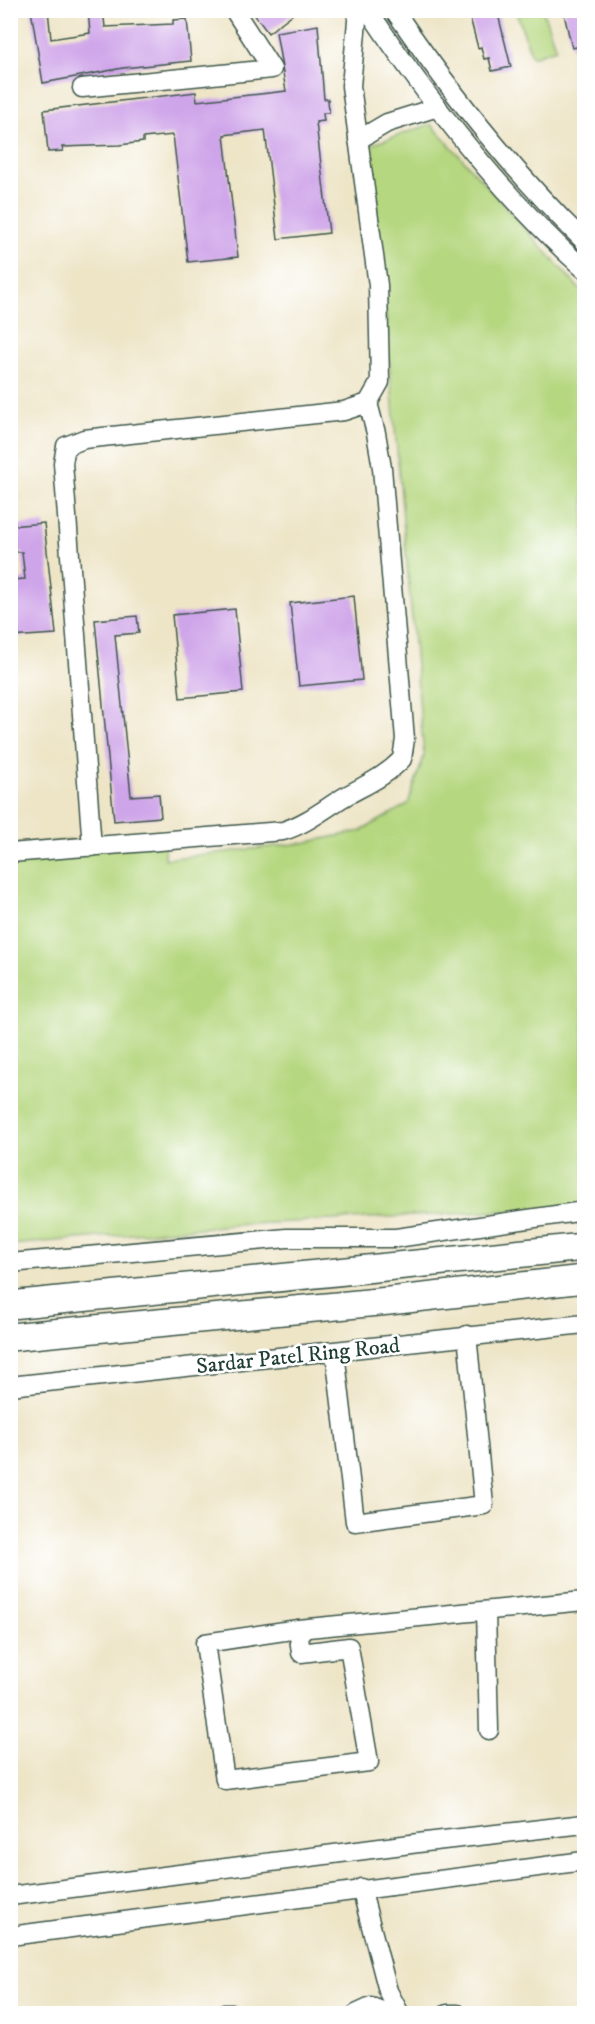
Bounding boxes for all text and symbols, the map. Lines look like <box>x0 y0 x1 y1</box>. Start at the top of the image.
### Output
street label: Sardar Patel Ring Road <box>195 1332 401 1380</box>

